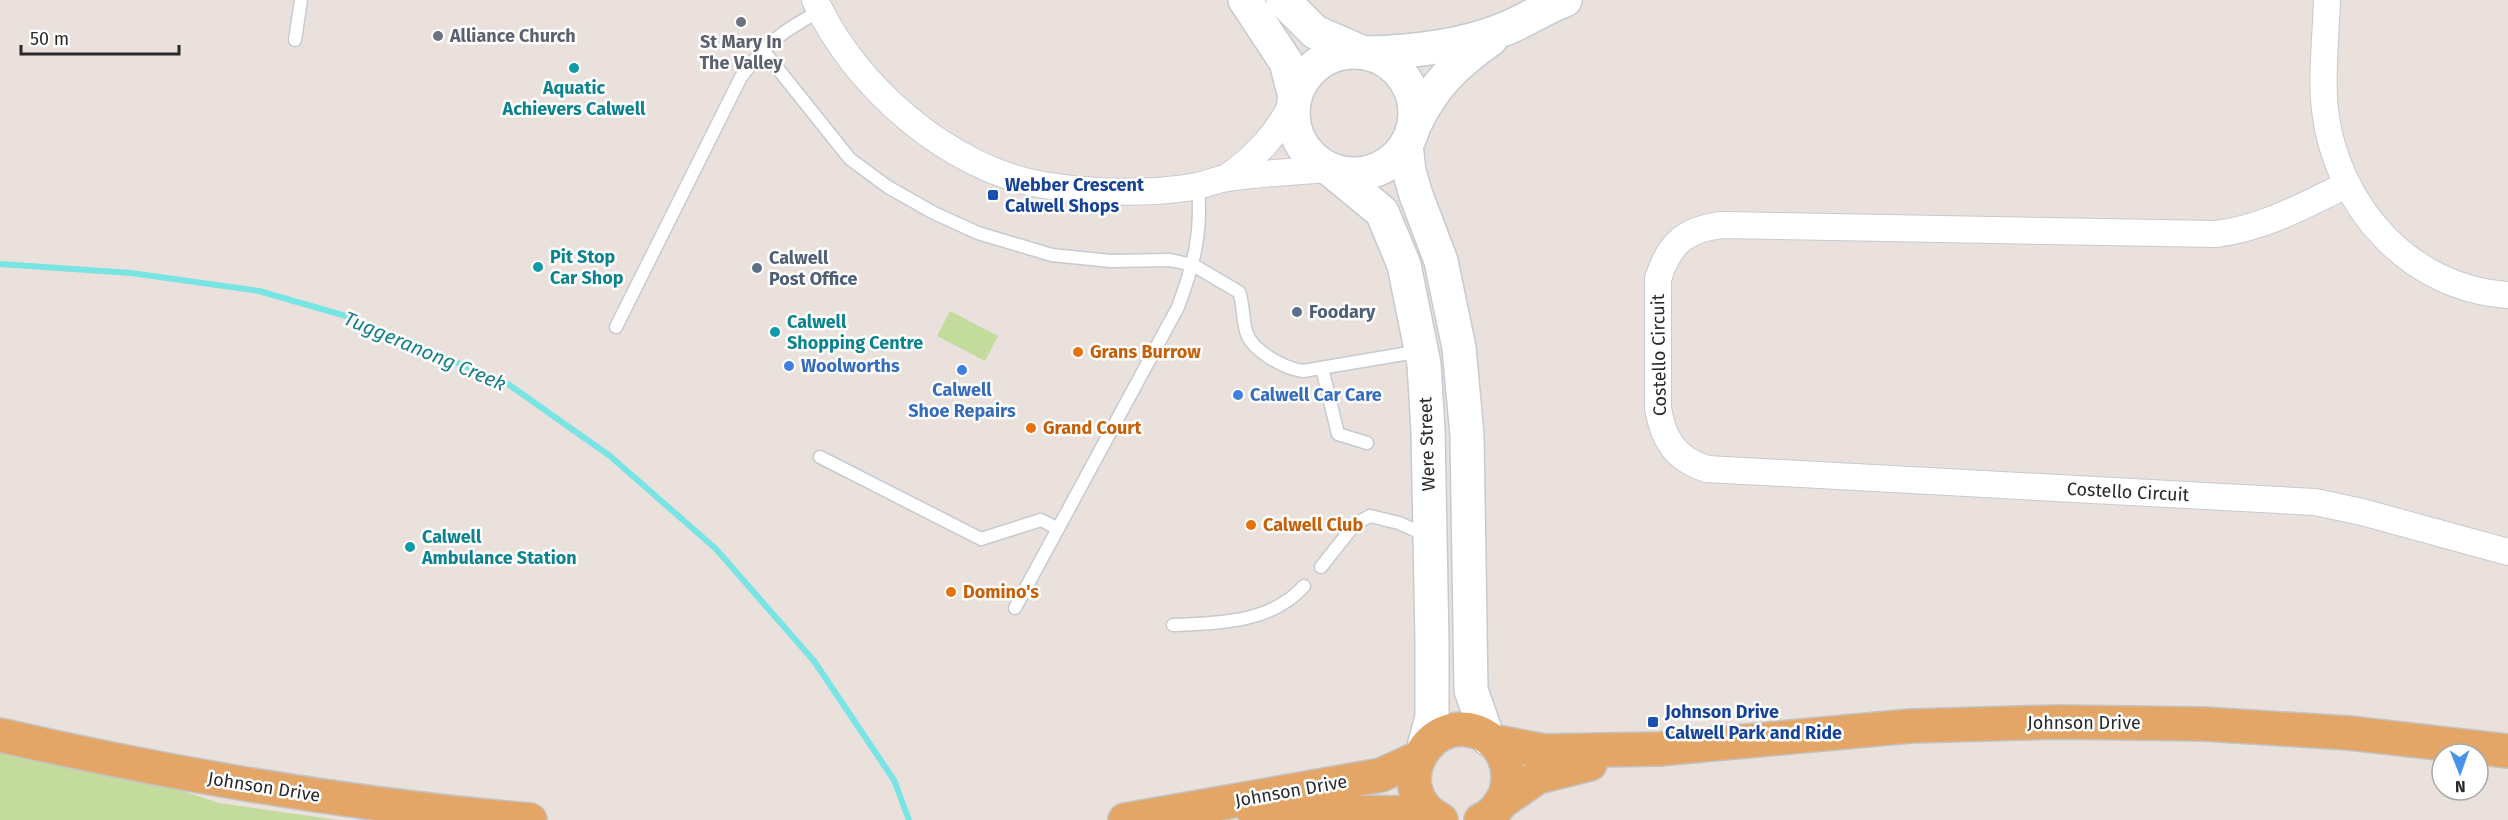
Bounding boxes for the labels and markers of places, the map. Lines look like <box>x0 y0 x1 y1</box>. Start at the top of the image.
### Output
marker: St Mary In The Valley <box>734 15 748 29</box>
place label: Alliance Church <box>449 25 576 47</box>
marker: Alliance Church <box>431 29 445 43</box>
place label: St Mary In The Valley <box>699 31 783 74</box>
marker: Aquatic Achievers Calwell <box>567 61 581 75</box>
place label: Aquatic Achievers Calwell <box>502 77 646 120</box>
place label: Webber Crescent Calwell Shops <box>1005 174 1145 217</box>
marker: Webber Crescent Calwell Shops <box>986 188 1000 202</box>
place label: Pit Stop Car Shop <box>550 246 624 289</box>
place label: Calwell Post Office <box>769 247 858 290</box>
marker: Pit Stop Car Shop <box>531 260 545 274</box>
marker: Calwell Post Office <box>750 261 764 275</box>
place label: Foodary <box>1309 301 1376 323</box>
marker: Foodary <box>1290 305 1304 319</box>
place label: Calwell Shopping Centre <box>787 311 923 354</box>
marker: Calwell Shopping Centre <box>768 325 782 339</box>
place label: Grans Burrow <box>1090 341 1201 363</box>
marker: Grans Burrow <box>1071 345 1085 359</box>
place label: Woolworths <box>801 355 900 377</box>
marker: Woolworths <box>782 359 796 373</box>
marker: Calwell Shoe Repairs <box>955 363 969 377</box>
place label: Calwell Shoe Repairs <box>908 379 1016 422</box>
place label: Calwell Car Care <box>1250 384 1382 406</box>
marker: Calwell Car Care <box>1231 388 1245 402</box>
place label: Grand Court <box>1043 417 1143 439</box>
marker: Grand Court <box>1024 421 1038 435</box>
place label: Calwell Club <box>1263 514 1363 536</box>
marker: Calwell Club <box>1244 518 1258 532</box>
place label: Calwell Ambulance Station <box>421 526 577 569</box>
marker: Calwell Ambulance Station <box>403 540 417 554</box>
place label: Domino's <box>963 581 1039 603</box>
marker: Domino's <box>944 585 958 599</box>
place label: Johnson Drive Calwell Park and Ride <box>1664 701 1842 744</box>
marker: Johnson Drive Calwell Park and Ride <box>1646 715 1660 729</box>

